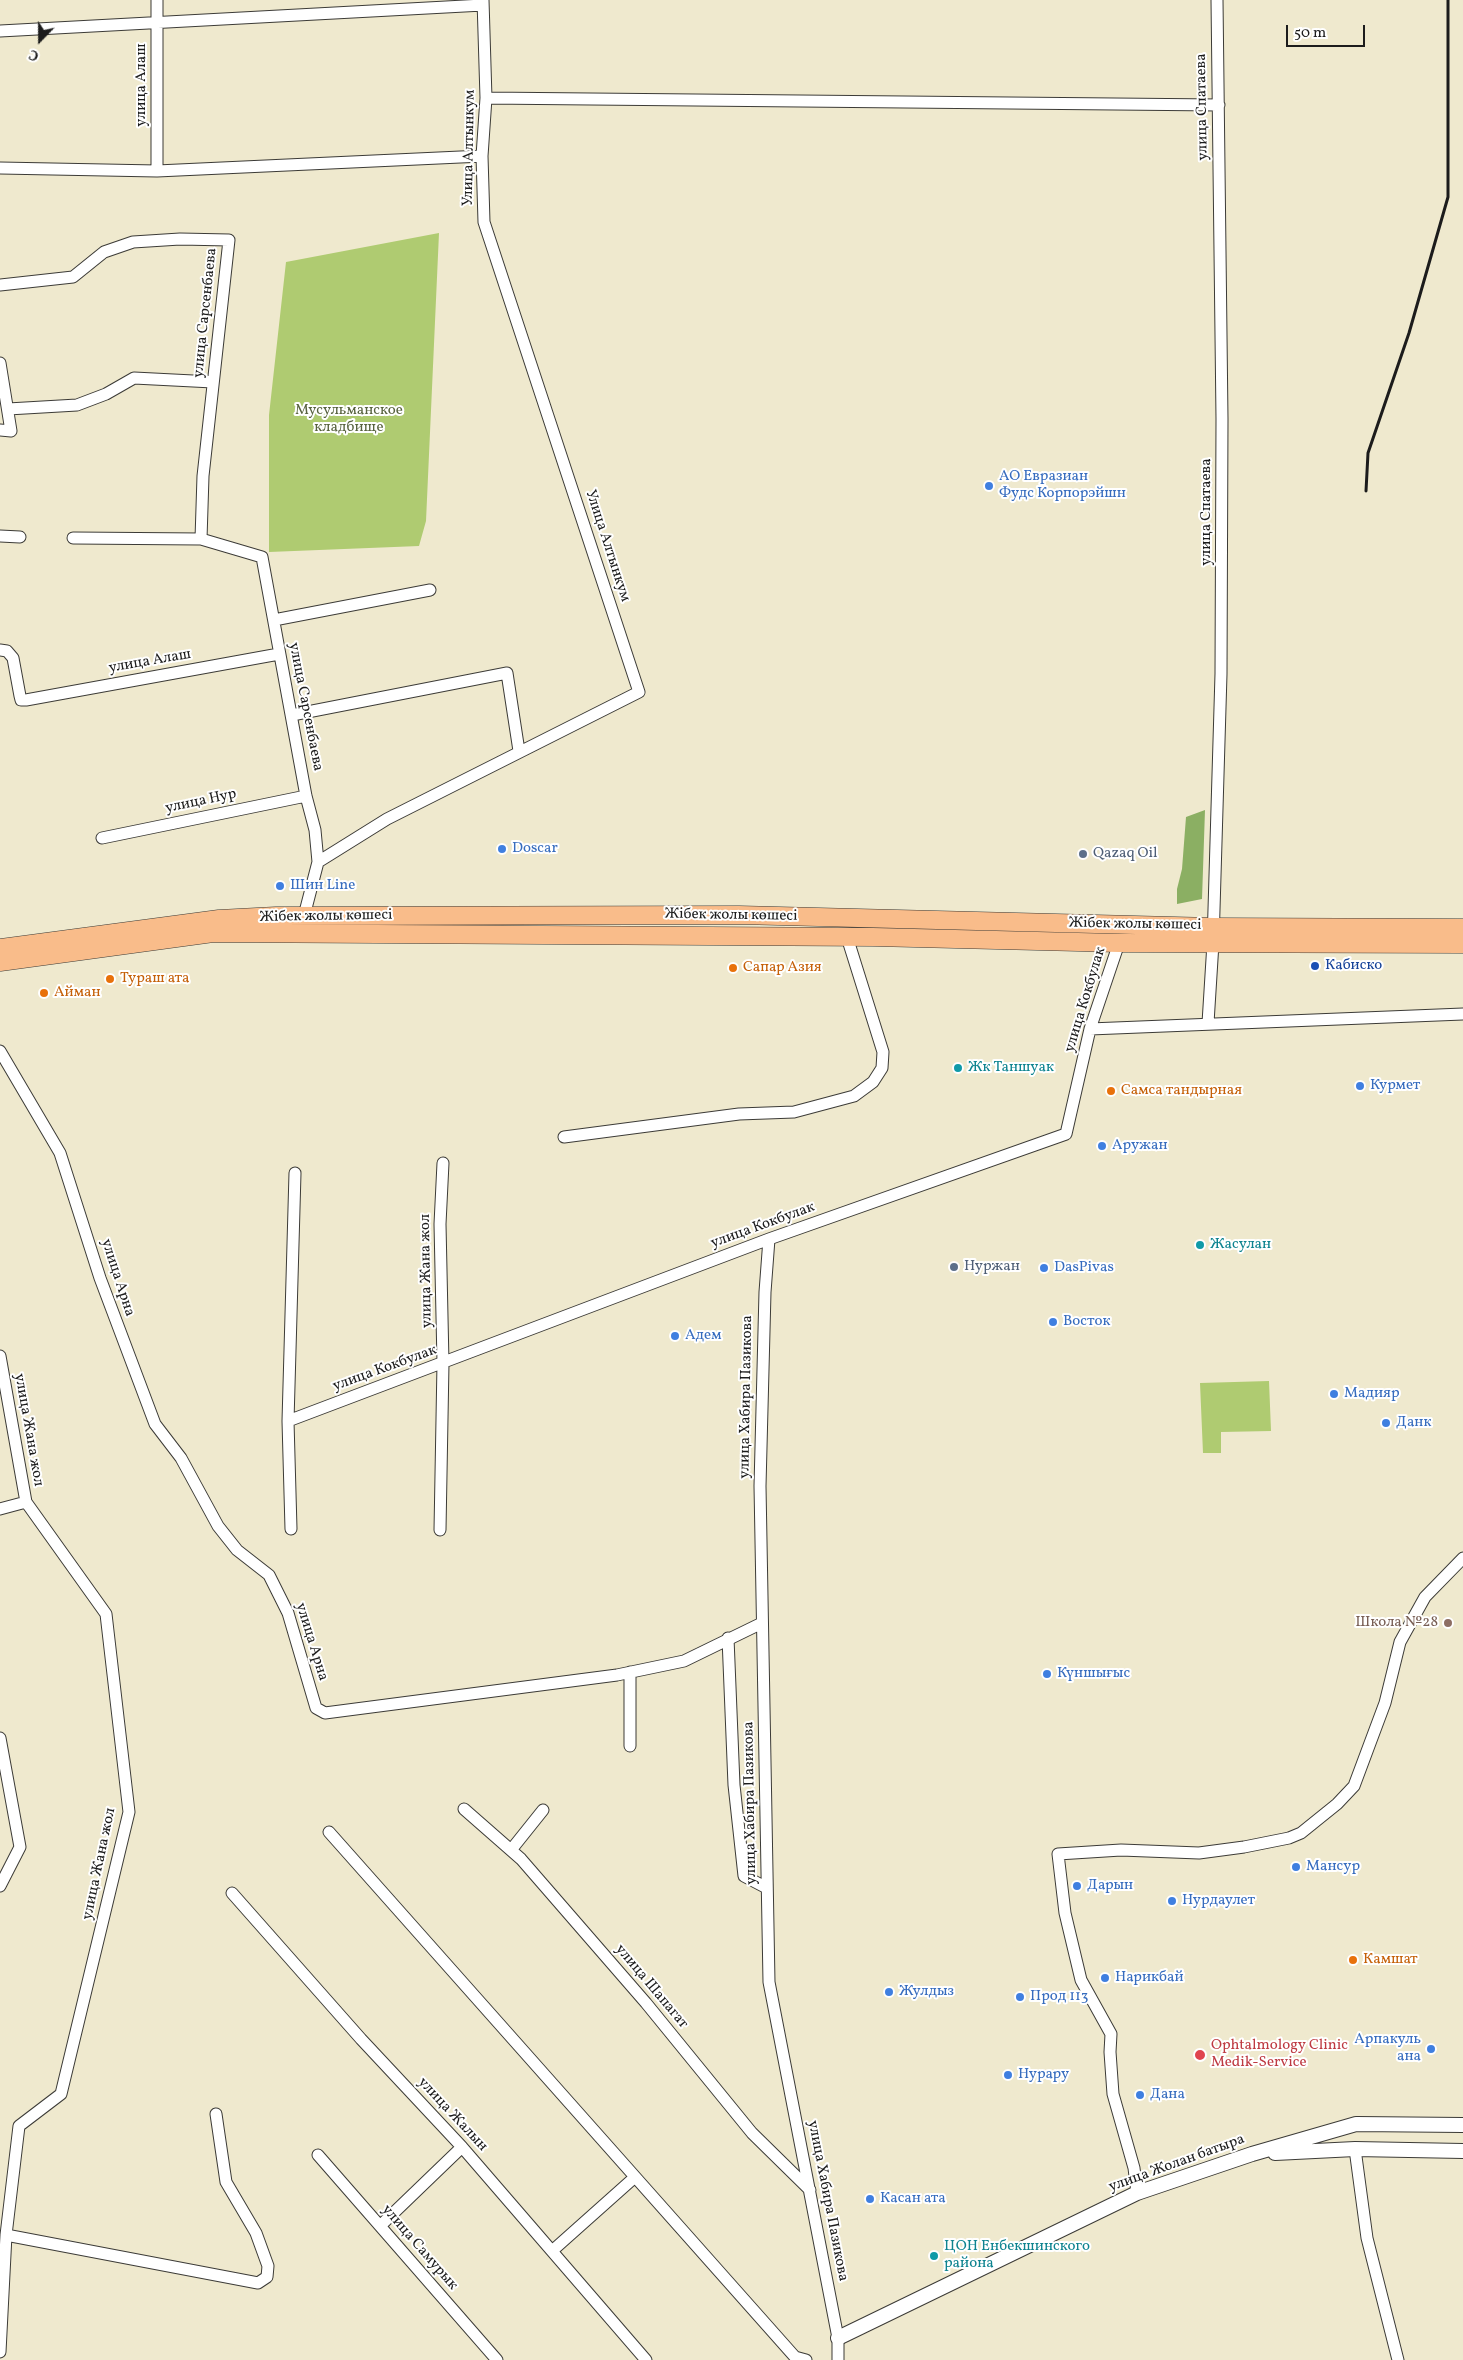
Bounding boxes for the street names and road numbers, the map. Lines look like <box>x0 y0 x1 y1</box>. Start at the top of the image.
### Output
street label: улица Алаш <box>133 43 151 127</box>
street label: улица Спатаева <box>1193 53 1213 161</box>
street label: Улица Алтынкум <box>460 90 480 206</box>
street label: улица Сарсенбаева <box>190 247 222 379</box>
street label: улица Спатаева <box>1198 458 1216 566</box>
street label: Улица Алтынкум <box>580 488 634 604</box>
street label: улица Сарсенбаева <box>284 641 326 773</box>
street label: улица Алаш <box>107 646 193 678</box>
street label: улица Нур <box>164 786 238 818</box>
street label: Жібек жолы көшесі <box>664 906 798 926</box>
street label: Жібек жолы көшесі <box>259 907 393 927</box>
street label: Жібек жолы көшесі <box>1068 915 1202 935</box>
street label: улица Кокбулак <box>1061 945 1111 1055</box>
street label: улица Кокбулак <box>709 1199 817 1253</box>
street label: улица Жана жол <box>417 1214 437 1328</box>
street label: улица Арна <box>96 1237 138 1319</box>
street label: улица Хабира Пазикова <box>737 1315 757 1479</box>
street label: улица Кокбулак <box>331 1342 439 1396</box>
street label: улица Жана жол <box>9 1372 47 1488</box>
street label: улица Арна <box>291 1601 331 1683</box>
street label: улица Хабира Пазикова <box>741 1721 761 1885</box>
street label: улица Жана жол <box>79 1806 121 1922</box>
street label: улица Шапагат <box>611 1941 691 2033</box>
street label: улица Жалын <box>413 2074 491 2156</box>
street label: улица Хабира Пазикова <box>803 2119 851 2283</box>
street label: улица Жолан батыра <box>1107 2131 1247 2197</box>
street label: улица Самурык <box>377 2202 461 2294</box>

